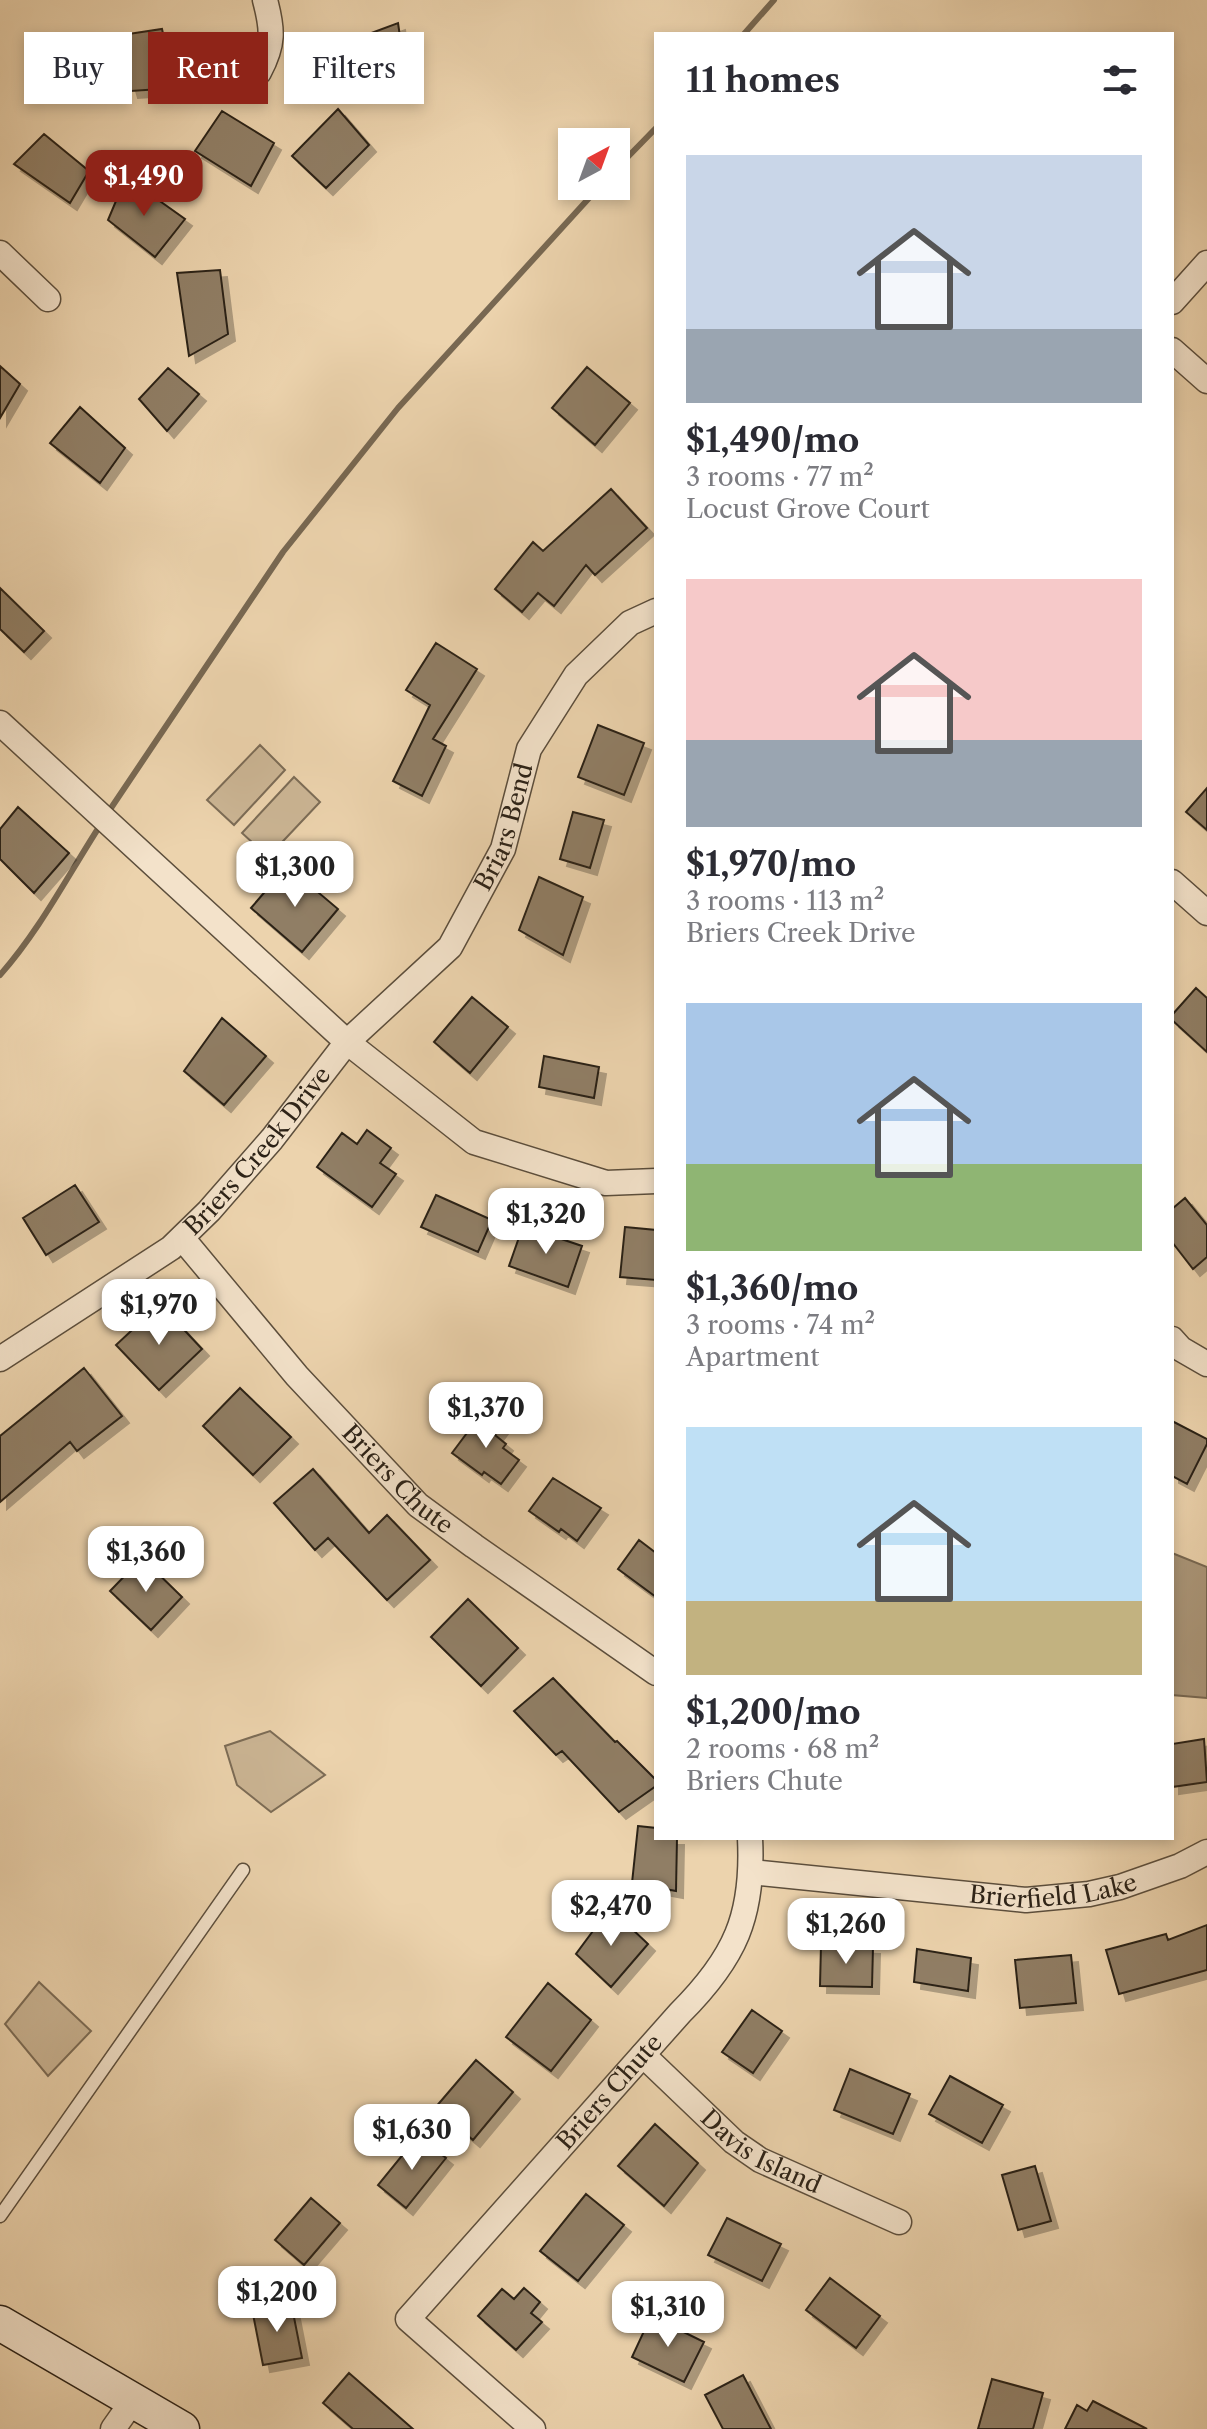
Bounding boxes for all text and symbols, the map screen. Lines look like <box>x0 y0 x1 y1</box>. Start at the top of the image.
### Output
chip: Buy <box>24 32 132 104</box>
chip: Rent <box>148 32 268 104</box>
chip: Filters <box>284 32 424 104</box>
icon: filters <box>1098 58 1142 102</box>
text: 11 homes <box>686 59 840 101</box>
north arrow <box>558 128 630 200</box>
map controls <box>558 128 630 200</box>
pin: $1,490 <box>79 150 209 218</box>
text: $1,490 <box>104 160 184 192</box>
icon: home <box>842 207 986 351</box>
text: $1,490/mo <box>686 419 859 461</box>
text: 3 rooms · 77 m² <box>686 461 874 493</box>
text: Locust Grove Court <box>686 493 930 525</box>
icon: home <box>842 631 986 775</box>
street label: Briars Bend <box>468 760 539 896</box>
pin: $1,300 <box>230 841 360 909</box>
text: $1,970/mo <box>686 843 856 885</box>
text: $1,300 <box>254 851 336 883</box>
text: 3 rooms · 113 m² <box>686 885 884 917</box>
text: Briers Creek Drive <box>686 917 915 949</box>
icon: home <box>842 1055 986 1199</box>
street label: Briers Creek Drive <box>178 1061 337 1241</box>
pin: $1,320 <box>481 1188 611 1256</box>
text: $1,320 <box>506 1198 586 1230</box>
text: $1,360/mo <box>686 1267 858 1309</box>
pin: $1,970 <box>94 1279 224 1347</box>
text: $1,970 <box>120 1289 198 1321</box>
text: 3 rooms · 74 m² <box>686 1309 875 1341</box>
text: Apartment <box>686 1341 819 1373</box>
pin: $1,370 <box>421 1382 551 1450</box>
text: $1,370 <box>447 1392 525 1424</box>
street label: Briers Chute <box>336 1418 459 1540</box>
icon: home <box>842 1479 986 1623</box>
pin: $1,360 <box>81 1526 211 1594</box>
text: $1,360 <box>106 1536 186 1568</box>
text: $1,200/mo <box>686 1691 861 1733</box>
text: 2 rooms · 68 m² <box>686 1733 879 1765</box>
text: Briers Chute <box>686 1765 843 1797</box>
street label: Brierfield Lake <box>968 1867 1141 1914</box>
pin: $2,470 <box>546 1880 676 1948</box>
text: $2,470 <box>570 1890 652 1922</box>
pin: $1,260 <box>781 1898 911 1966</box>
text: $1,260 <box>806 1908 886 1940</box>
street label: Briers Chute <box>550 2028 668 2156</box>
street label: Davis Island <box>695 2103 826 2200</box>
pin: $1,630 <box>347 2104 477 2172</box>
text: $1,630 <box>372 2114 452 2146</box>
pin: $1,200 <box>212 2266 342 2334</box>
text: $1,200 <box>236 2276 318 2308</box>
pin: $1,310 <box>603 2281 733 2349</box>
text: $1,310 <box>630 2291 706 2323</box>

